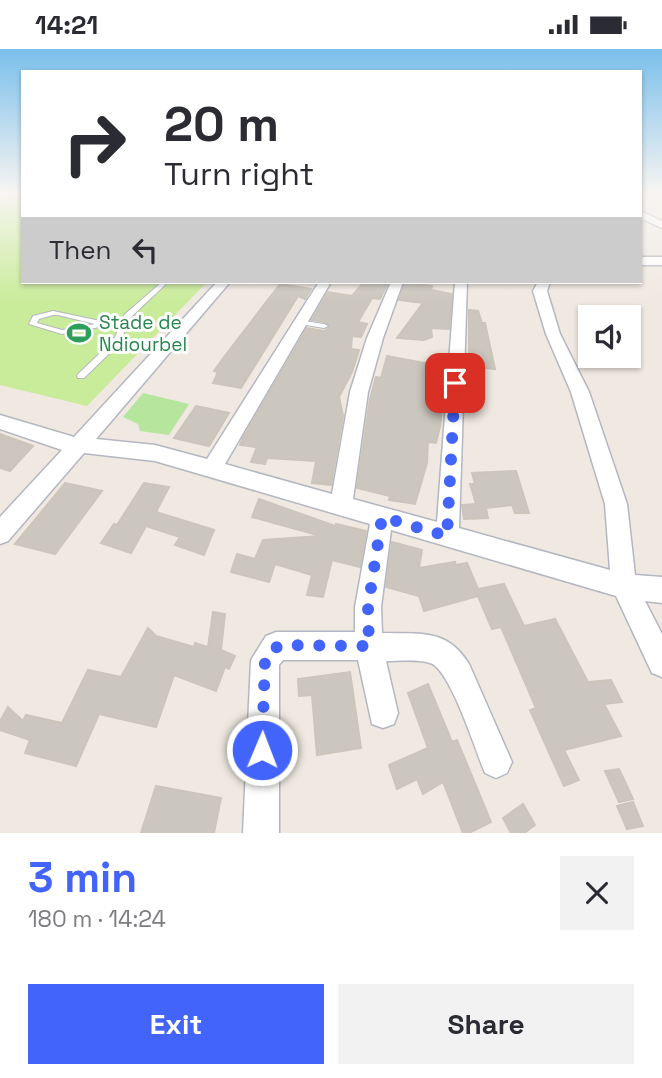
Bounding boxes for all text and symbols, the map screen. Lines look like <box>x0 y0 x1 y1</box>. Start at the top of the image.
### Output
text: 14:21 <box>35 8 98 42</box>
text: 20 m <box>164 93 279 155</box>
icon: right <box>49 98 140 189</box>
text: Turn right <box>164 154 314 194</box>
icon: left <box>126 231 164 269</box>
text: Then <box>49 233 112 267</box>
map controls <box>578 305 641 368</box>
button: sound <box>578 305 641 368</box>
place label: Stade de Ndiourbel <box>99 310 187 357</box>
sports icon: Stade de Ndiourbel <box>65 319 93 347</box>
pin <box>425 353 485 413</box>
icon: arrive <box>436 364 474 402</box>
position arrow <box>225 713 299 787</box>
text: 3 min <box>28 851 137 904</box>
button: close <box>560 856 634 930</box>
text: 180 m · 14:24 <box>28 904 166 934</box>
button: Exit <box>28 984 324 1064</box>
button: Share <box>338 984 634 1064</box>

